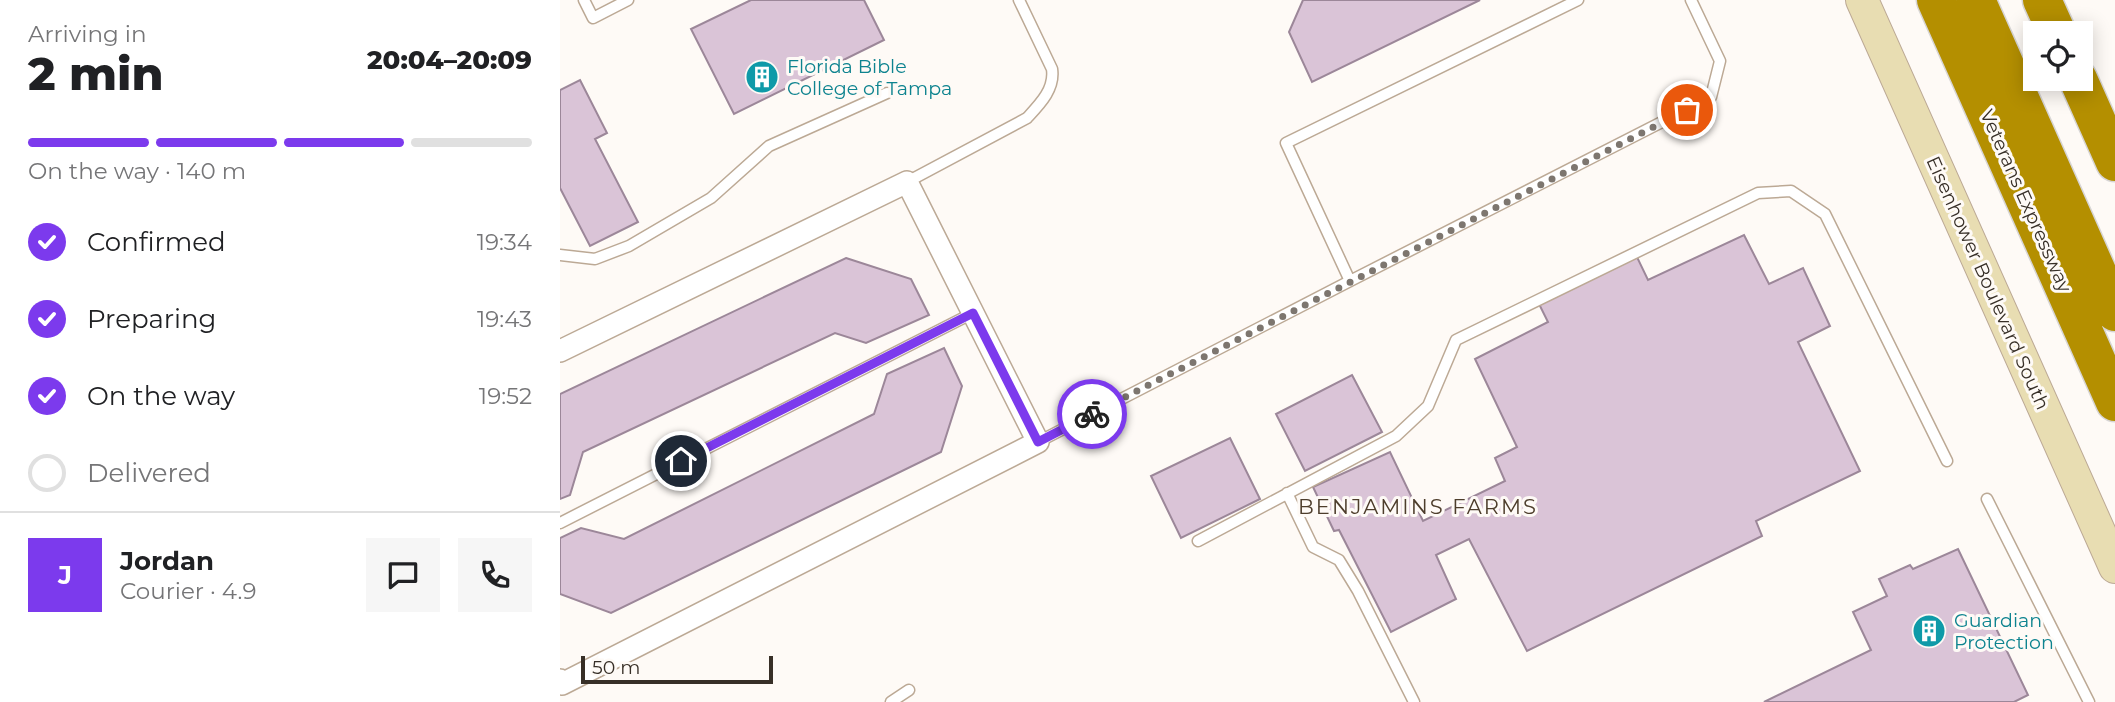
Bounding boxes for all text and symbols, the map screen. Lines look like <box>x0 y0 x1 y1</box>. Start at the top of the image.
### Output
text: Arriving in <box>28 20 147 48</box>
map controls <box>2023 21 2093 91</box>
button: locate <box>2023 21 2093 91</box>
text: 20:04–20:09 <box>367 44 532 76</box>
text: 2 min <box>28 45 163 102</box>
place label: Florida Bible College of Tampa <box>787 55 952 100</box>
building icon: Florida Bible College of Tampa <box>743 58 781 96</box>
pin <box>1657 80 1717 140</box>
icon: bag <box>1668 91 1706 129</box>
street label: Veterans Expressway <box>1975 106 2077 297</box>
street label: Eisenhower Boulevard South <box>1922 153 2054 413</box>
text: On the way · 140 m <box>28 157 246 185</box>
icon: check <box>28 223 66 261</box>
text: Confirmed <box>87 226 226 258</box>
text: 19:34 <box>477 228 532 256</box>
icon: check <box>28 300 66 338</box>
text: Preparing <box>87 303 216 335</box>
text: 19:43 <box>477 305 532 333</box>
icon: check <box>28 377 66 415</box>
courier <box>1057 379 1127 449</box>
text: On the way <box>87 380 235 412</box>
text: 19:52 <box>479 382 532 410</box>
icon: bike <box>1073 395 1111 433</box>
pin <box>651 431 711 491</box>
icon: home <box>662 442 700 480</box>
text: Delivered <box>87 457 211 489</box>
district label: BENJAMINS FARMS <box>1298 494 1538 519</box>
button: chat <box>366 538 440 612</box>
button: phone <box>458 538 532 612</box>
text: Jordan <box>120 545 214 577</box>
text: J <box>58 559 72 591</box>
text: Courier · 4.9 <box>120 577 256 605</box>
place label: Guardian Protection <box>1954 609 2054 654</box>
building icon: Guardian Protection <box>1910 612 1948 650</box>
scale bar <box>581 653 774 685</box>
text: 50 m <box>592 656 640 679</box>

